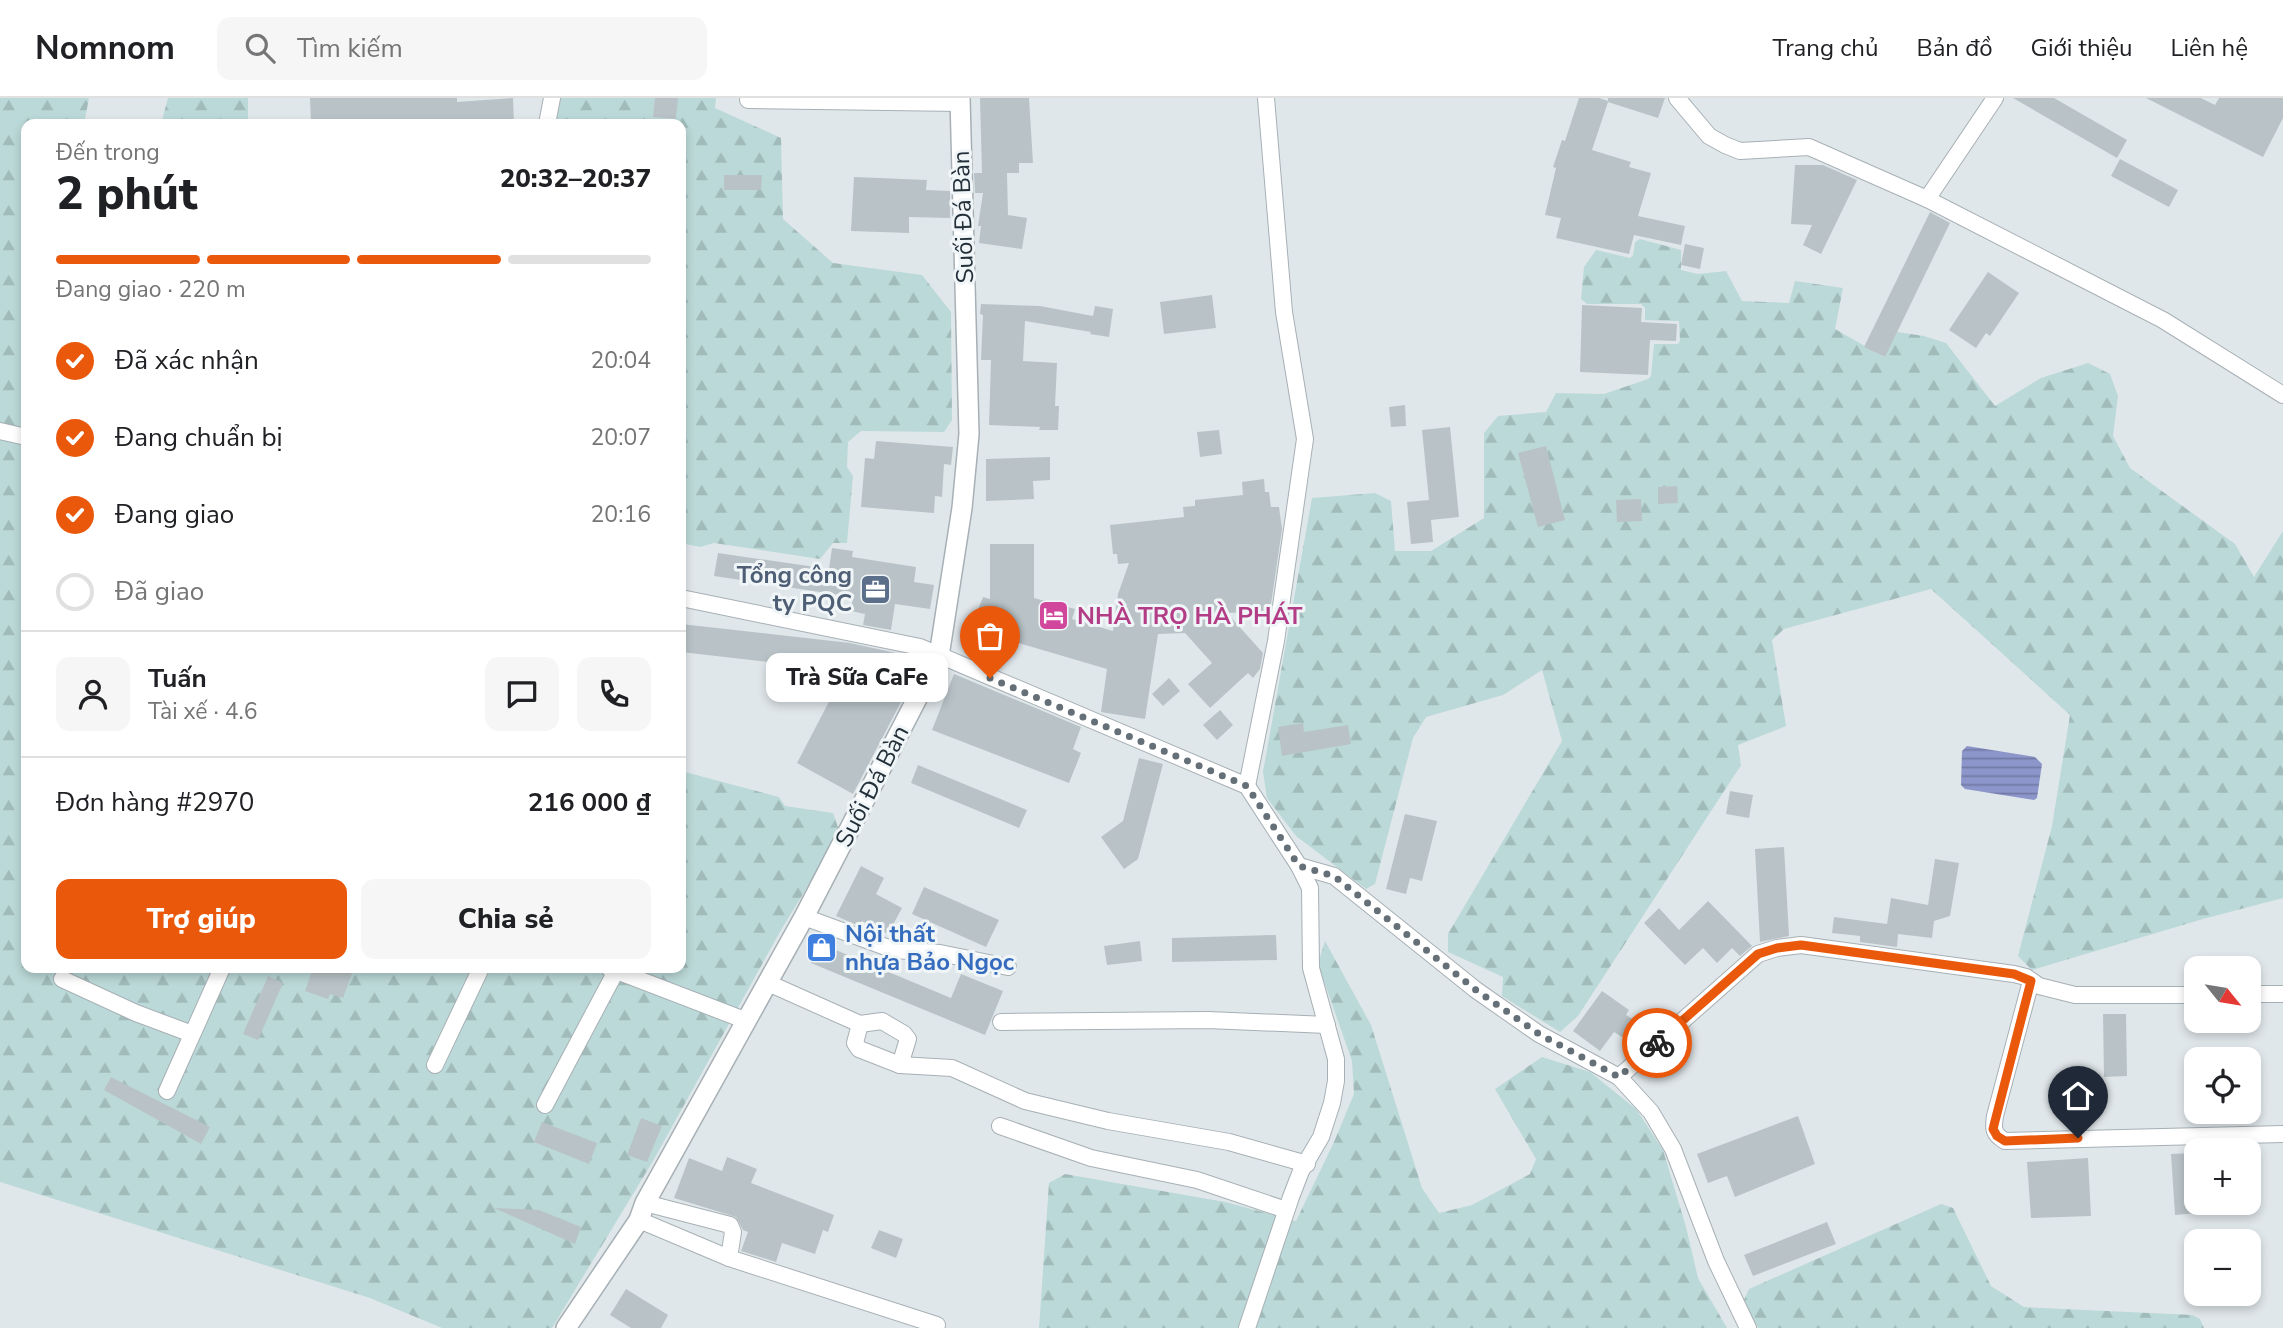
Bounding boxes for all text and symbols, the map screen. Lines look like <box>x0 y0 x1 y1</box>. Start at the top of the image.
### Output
search box <box>217 17 707 80</box>
text: Nomnom <box>35 26 175 71</box>
icon: search <box>241 29 279 67</box>
text: Tìm kiếm <box>297 31 403 66</box>
text: Trang chủ <box>1773 32 1878 64</box>
text: Bản đồ <box>1916 32 1993 64</box>
text: Giới thiệu <box>2031 32 2132 64</box>
text: Liên hệ <box>2170 32 2248 64</box>
text: Đến trong <box>56 137 160 168</box>
street label: Suối Đá Bàn <box>945 150 981 284</box>
text: 20:32–20:37 <box>500 161 651 196</box>
text: 2 phút <box>56 162 198 225</box>
text: Đang giao · 220 m <box>56 274 246 305</box>
icon: check <box>56 342 94 380</box>
text: Đã xác nhận <box>115 343 259 378</box>
text: 20:04 <box>591 345 651 376</box>
icon: check <box>56 419 94 457</box>
text: Đang chuẩn bị <box>115 420 283 455</box>
text: 20:07 <box>591 422 651 453</box>
icon: check <box>56 496 94 534</box>
text: Đang giao <box>115 497 234 532</box>
text: 20:16 <box>591 499 651 530</box>
place label: Tổng công ty PQC <box>737 559 852 619</box>
office icon: Tổng công ty PQC <box>858 572 892 606</box>
text: Đã giao <box>115 574 204 609</box>
hotel icon: NHÀ TRỌ HÀ PHÁT <box>1037 599 1071 633</box>
place label: NHÀ TRỌ HÀ PHÁT <box>1077 600 1302 632</box>
pin <box>960 606 1020 678</box>
icon: bag <box>971 617 1009 655</box>
callout: Trà Sữa CaFe <box>766 654 948 702</box>
button: person <box>56 657 130 731</box>
button: chat <box>485 657 559 731</box>
button: phone <box>577 657 651 731</box>
text: Tuấn <box>148 661 207 696</box>
text: Trà Sữa CaFe <box>786 662 928 693</box>
text: Tài xế · 4.6 <box>148 696 257 727</box>
street label: Suối Đá Bàn <box>828 720 916 852</box>
text: Đơn hàng #2970 <box>56 785 254 820</box>
text: 216 000 ₫ <box>528 785 651 820</box>
button: Trợ giúp <box>56 879 347 959</box>
button: Chia sẻ <box>361 879 651 959</box>
place label: Nội thất nhựa Bảo Ngọc <box>845 918 1015 978</box>
shop icon: Nội thất nhựa Bảo Ngọc <box>805 931 839 965</box>
north arrow <box>2184 956 2261 1032</box>
map controls <box>2184 956 2261 1306</box>
courier <box>1622 1008 1692 1078</box>
icon: bike <box>1638 1024 1676 1062</box>
button: locate <box>2184 1047 2261 1124</box>
pin <box>2048 1066 2108 1138</box>
icon: home <box>2059 1077 2097 1115</box>
button: + <box>2184 1138 2261 1215</box>
button: − <box>2184 1229 2261 1306</box>

